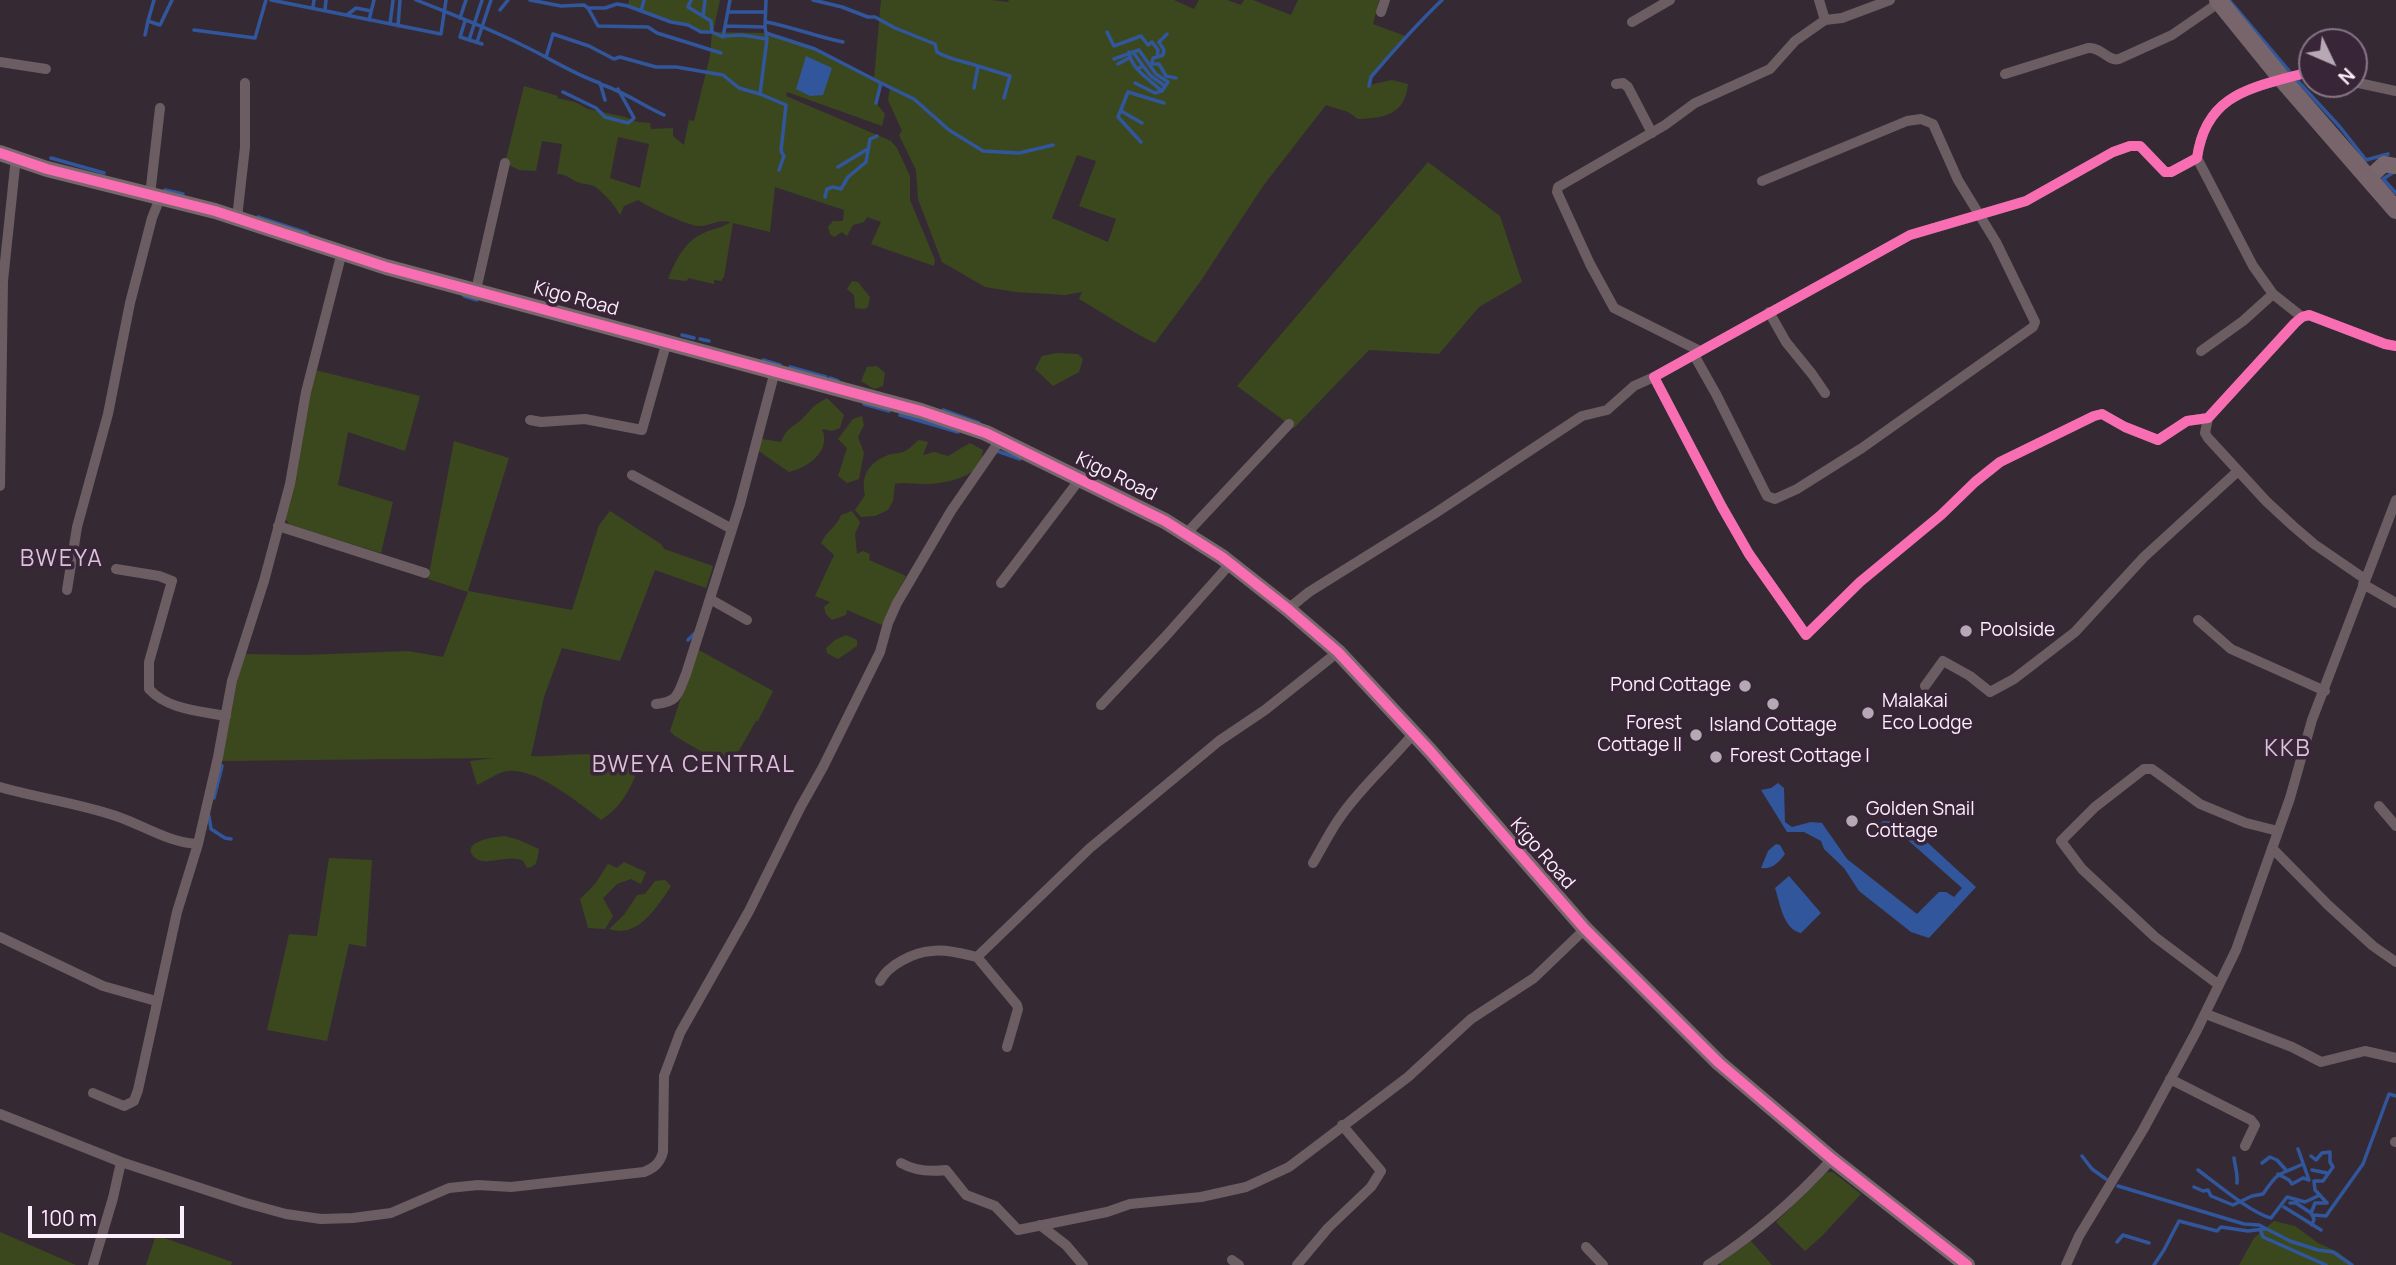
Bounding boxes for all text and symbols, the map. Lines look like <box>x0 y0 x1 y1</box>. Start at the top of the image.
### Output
north arrow <box>2298 28 2368 98</box>
text: N <box>2333 62 2361 90</box>
street label: Kigo Road <box>531 277 621 321</box>
street label: Kigo Road <box>1072 448 1160 506</box>
district label: BWEYA <box>21 546 103 574</box>
place label: Poolside <box>1980 620 2055 642</box>
marker: Poolside <box>1958 623 1974 639</box>
place label: Pond Cottage <box>1610 675 1731 697</box>
marker: Pond Cottage <box>1737 678 1753 694</box>
place label: Malakai Eco Lodge <box>1882 691 1973 735</box>
marker: Island Cottage <box>1765 696 1781 712</box>
marker: Malakai Eco Lodge <box>1860 705 1876 721</box>
place label: Forest Cottage II <box>1597 713 1682 757</box>
place label: Island Cottage <box>1709 715 1837 737</box>
marker: Forest Cottage II <box>1688 727 1704 743</box>
district label: KKB <box>2265 736 2311 764</box>
place label: Forest Cottage I <box>1730 746 1870 768</box>
marker: Forest Cottage I <box>1708 749 1724 765</box>
district label: BWEYA CENTRAL <box>594 752 794 780</box>
place label: Golden Snail Cottage <box>1866 799 1975 843</box>
marker: Golden Snail Cottage <box>1844 813 1860 829</box>
street label: Kigo Road <box>1505 814 1579 894</box>
scale bar <box>32 1192 187 1236</box>
text: 100 m <box>41 1204 97 1232</box>

